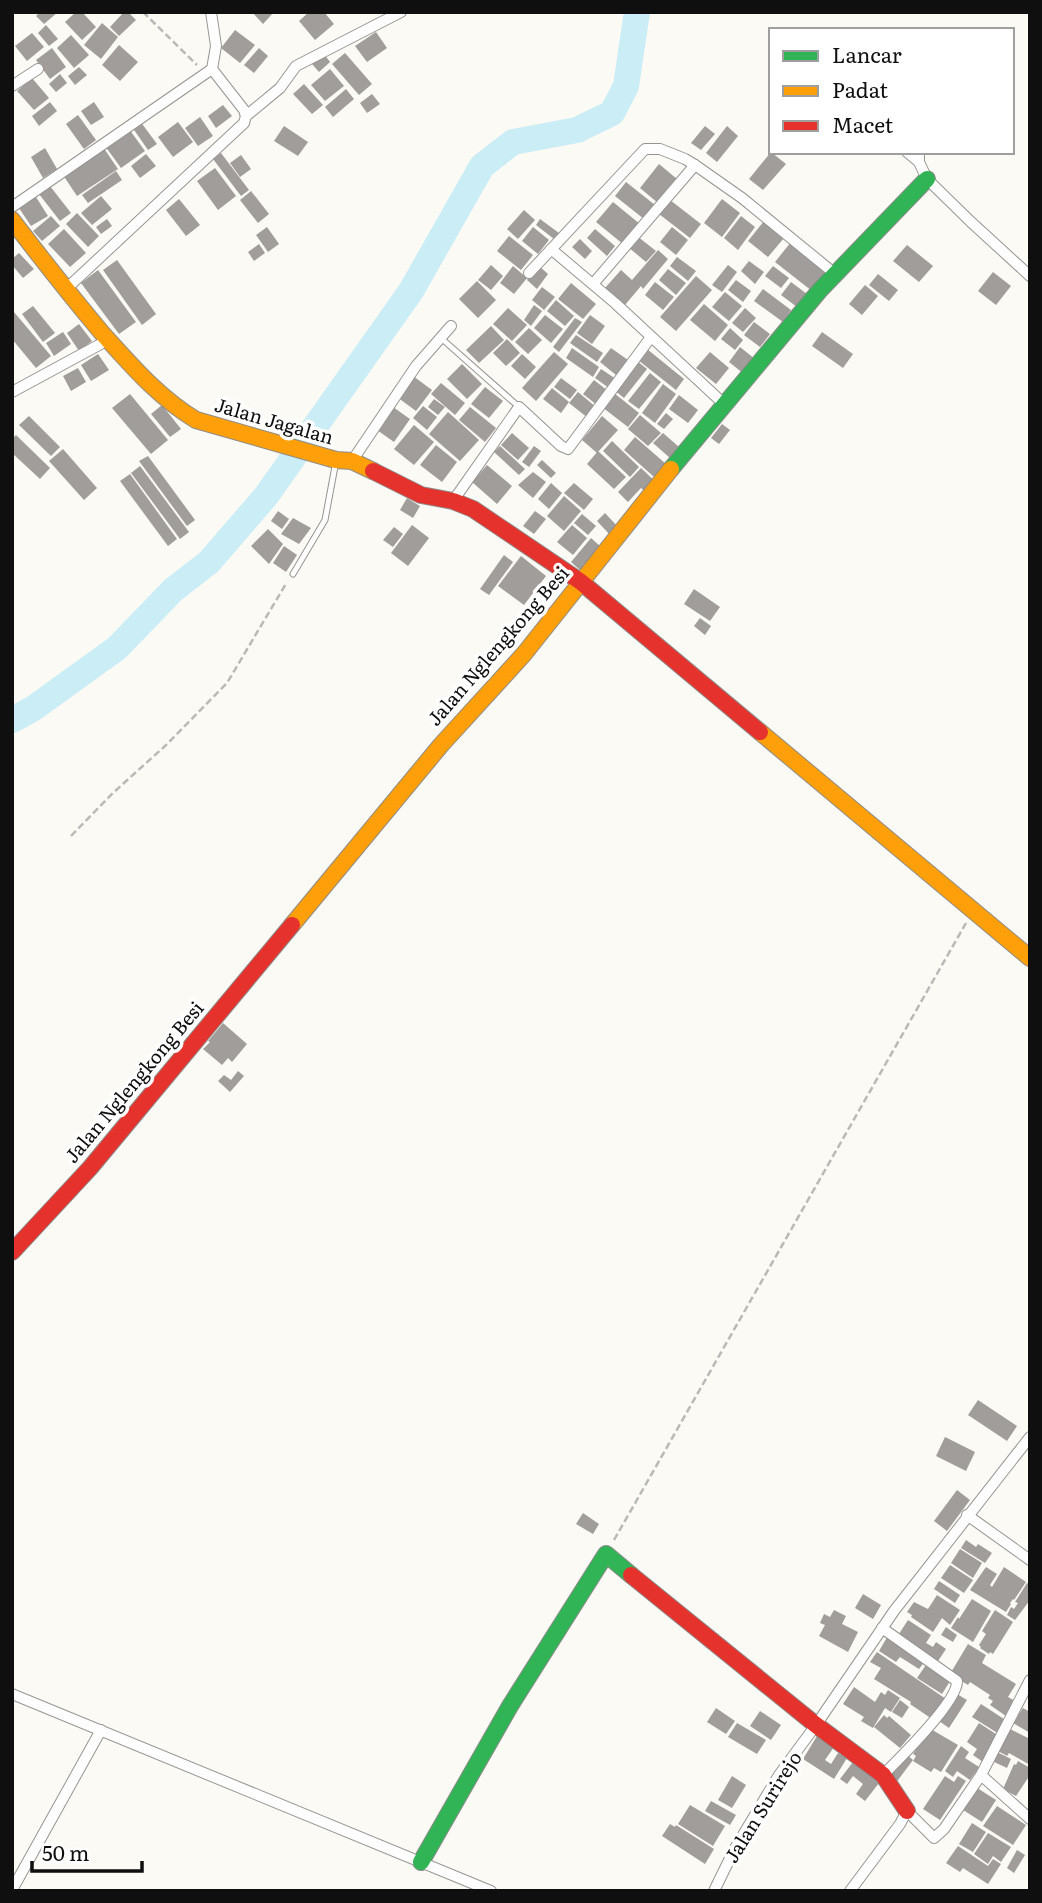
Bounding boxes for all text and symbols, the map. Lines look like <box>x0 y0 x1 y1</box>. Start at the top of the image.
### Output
legend <box>769 28 1014 154</box>
text: Lancar <box>832 38 902 69</box>
text: Padat <box>832 73 888 104</box>
text: Macet <box>832 108 894 139</box>
street label: Jalan Jagalan <box>212 390 337 450</box>
street label: Jalan Nglengkong Besi <box>420 559 575 731</box>
street label: Jalan Nglengkong Besi <box>57 994 209 1168</box>
street label: Jalan Surirejo <box>717 1745 808 1868</box>
scale bar <box>32 1829 142 1873</box>
text: 50 m <box>42 1836 89 1867</box>

